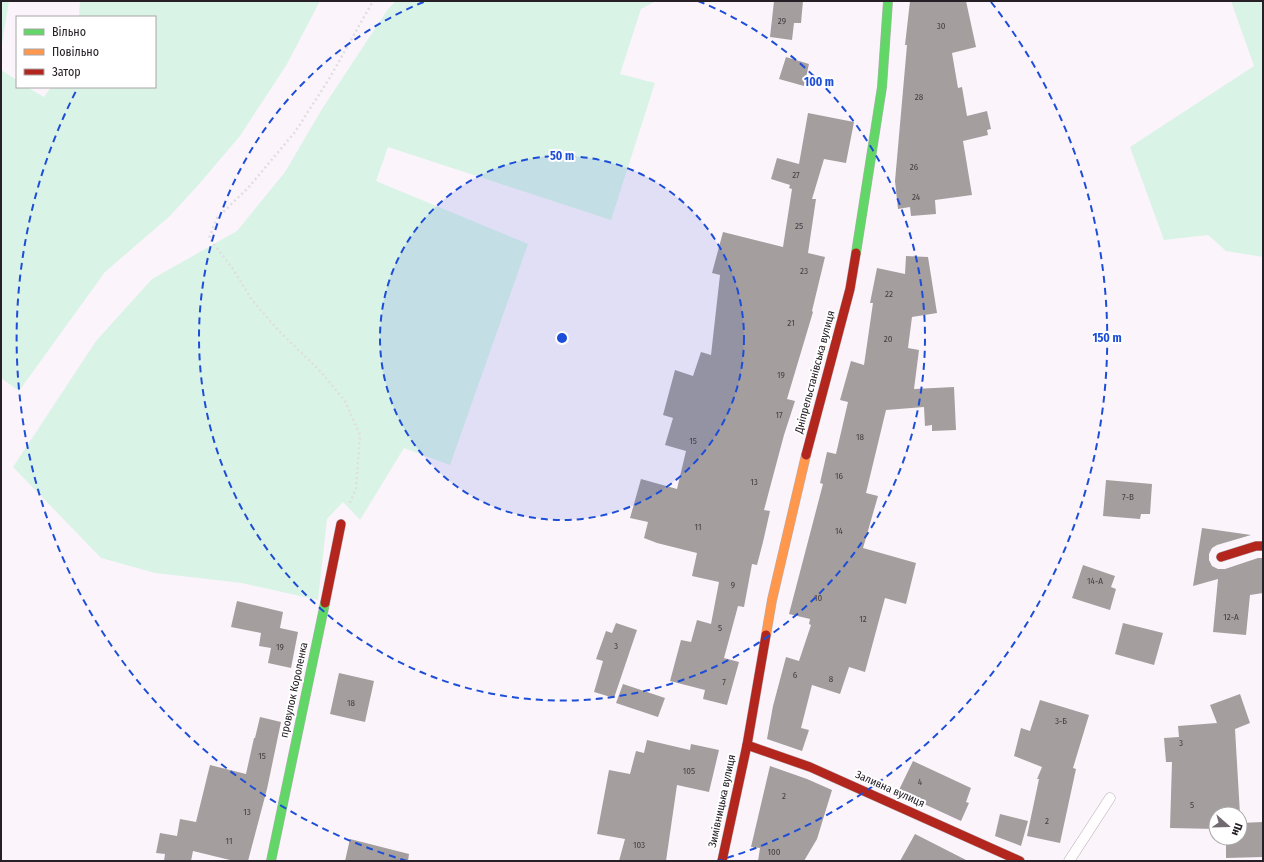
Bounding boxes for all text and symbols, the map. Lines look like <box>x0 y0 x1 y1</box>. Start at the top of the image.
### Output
legend <box>16 16 156 88</box>
house number: 29 <box>778 16 786 26</box>
house number: 30 <box>937 21 946 31</box>
text: Вільно <box>52 25 86 39</box>
text: Повільно <box>52 45 99 59</box>
text: Затор <box>52 65 81 79</box>
text: 100 m <box>804 75 834 89</box>
house number: 28 <box>915 92 924 102</box>
text: 50 m <box>550 149 574 163</box>
house number: 26 <box>910 162 919 172</box>
house number: 27 <box>792 170 800 180</box>
house number: 24 <box>912 192 921 202</box>
house number: 25 <box>795 221 803 231</box>
house number: 23 <box>800 266 808 276</box>
house number: 22 <box>885 289 893 299</box>
street label: Дніпрельстанівська вулиця <box>792 309 838 436</box>
house number: 21 <box>787 318 795 328</box>
centre of rings <box>555 331 569 345</box>
text: 150 m <box>1092 331 1122 345</box>
house number: 20 <box>884 334 893 344</box>
house number: 19 <box>777 370 785 380</box>
house number: 17 <box>775 410 783 420</box>
house number: 18 <box>856 432 865 442</box>
house number: 15 <box>689 436 697 446</box>
house number: 16 <box>835 471 844 481</box>
house number: 13 <box>750 477 758 487</box>
house number: 7-В <box>1122 492 1134 502</box>
house number: 11 <box>695 522 701 532</box>
house number: 14 <box>835 526 844 536</box>
house number: 14-А <box>1087 576 1103 586</box>
house number: 9 <box>731 580 735 590</box>
house number: 10 <box>814 593 822 603</box>
house number: 12-А <box>1223 612 1239 622</box>
house number: 12 <box>859 614 867 624</box>
house number: 5 <box>718 623 722 633</box>
street label: провулок Короленка <box>278 641 310 739</box>
house number: 3 <box>614 641 618 651</box>
house number: 19 <box>276 642 284 652</box>
house number: 6 <box>793 670 798 680</box>
house number: 8 <box>829 674 834 684</box>
house number: 7 <box>722 677 726 687</box>
house number: 18 <box>347 698 356 708</box>
house number: 3-Б <box>1055 716 1067 726</box>
house number: 3 <box>1179 738 1183 748</box>
house number: 15 <box>258 751 266 761</box>
street label: Зимівницька вулиця <box>706 753 738 849</box>
house number: 105 <box>683 766 695 776</box>
street label: Заливна вулиця <box>853 768 927 810</box>
house number: 4 <box>918 777 923 787</box>
house number: 2 <box>782 791 786 801</box>
house number: 5 <box>1190 800 1194 810</box>
north arrow <box>1208 806 1248 846</box>
house number: 13 <box>243 807 251 817</box>
house number: 2 <box>1045 816 1049 826</box>
text: Пн <box>1229 821 1245 837</box>
house number: 11 <box>226 836 232 846</box>
house number: 103 <box>633 840 645 850</box>
house number: 100 <box>768 847 781 857</box>

